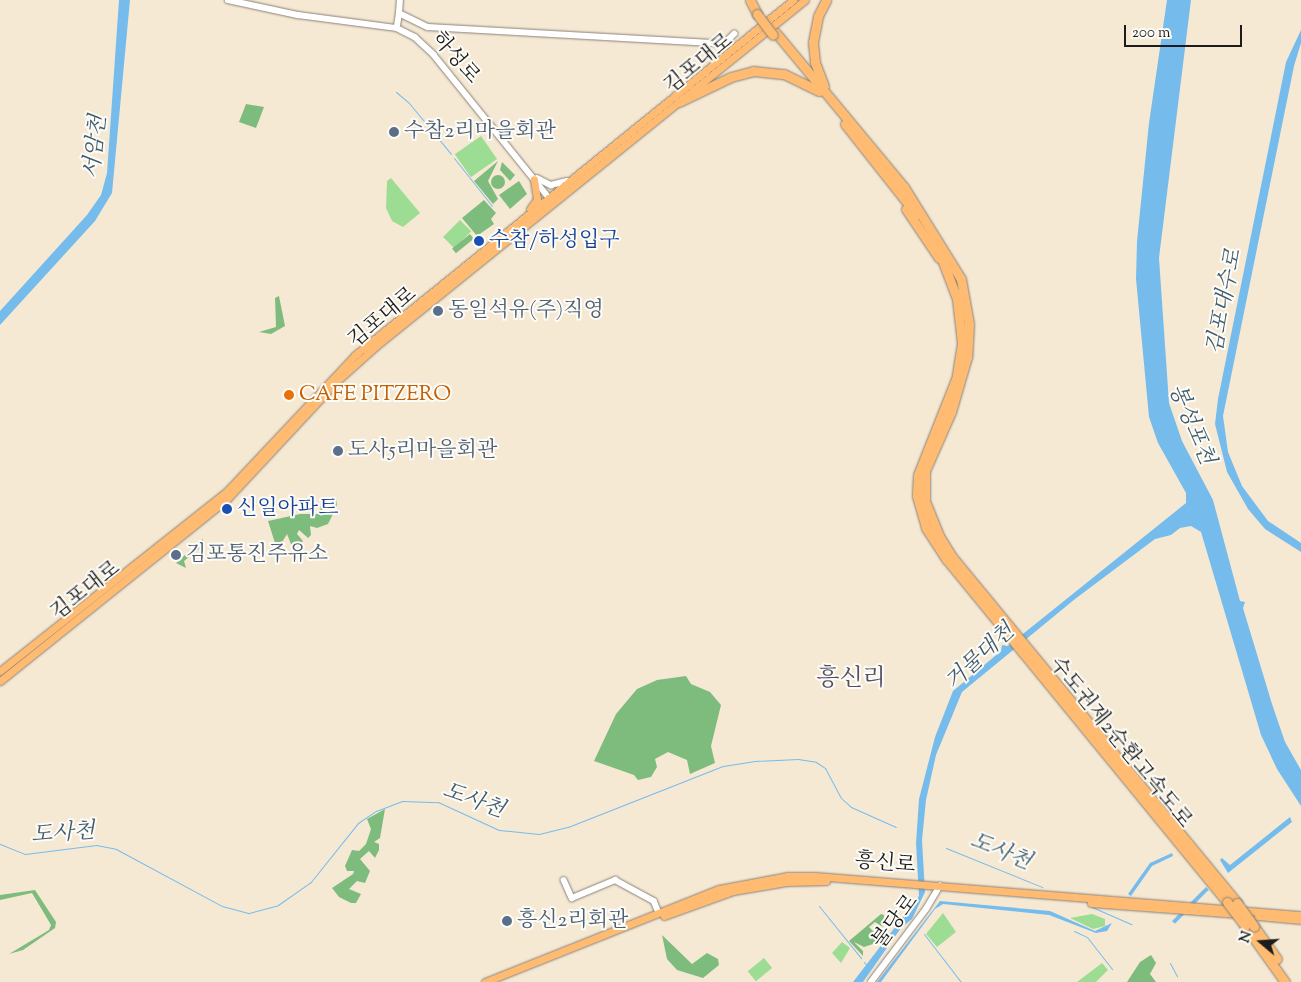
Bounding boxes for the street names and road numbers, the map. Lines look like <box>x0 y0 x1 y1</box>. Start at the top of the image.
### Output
street label: 하성로 <box>426 27 484 89</box>
street label: 김포대로 <box>660 29 738 99</box>
street label: 김포대로 <box>344 282 422 354</box>
street label: 김포대로 <box>46 556 126 626</box>
street label: 수도권제2순환고속도로 <box>1043 652 1197 834</box>
street label: 흥신로 <box>854 849 916 879</box>
street label: 불당로 <box>868 890 924 954</box>

